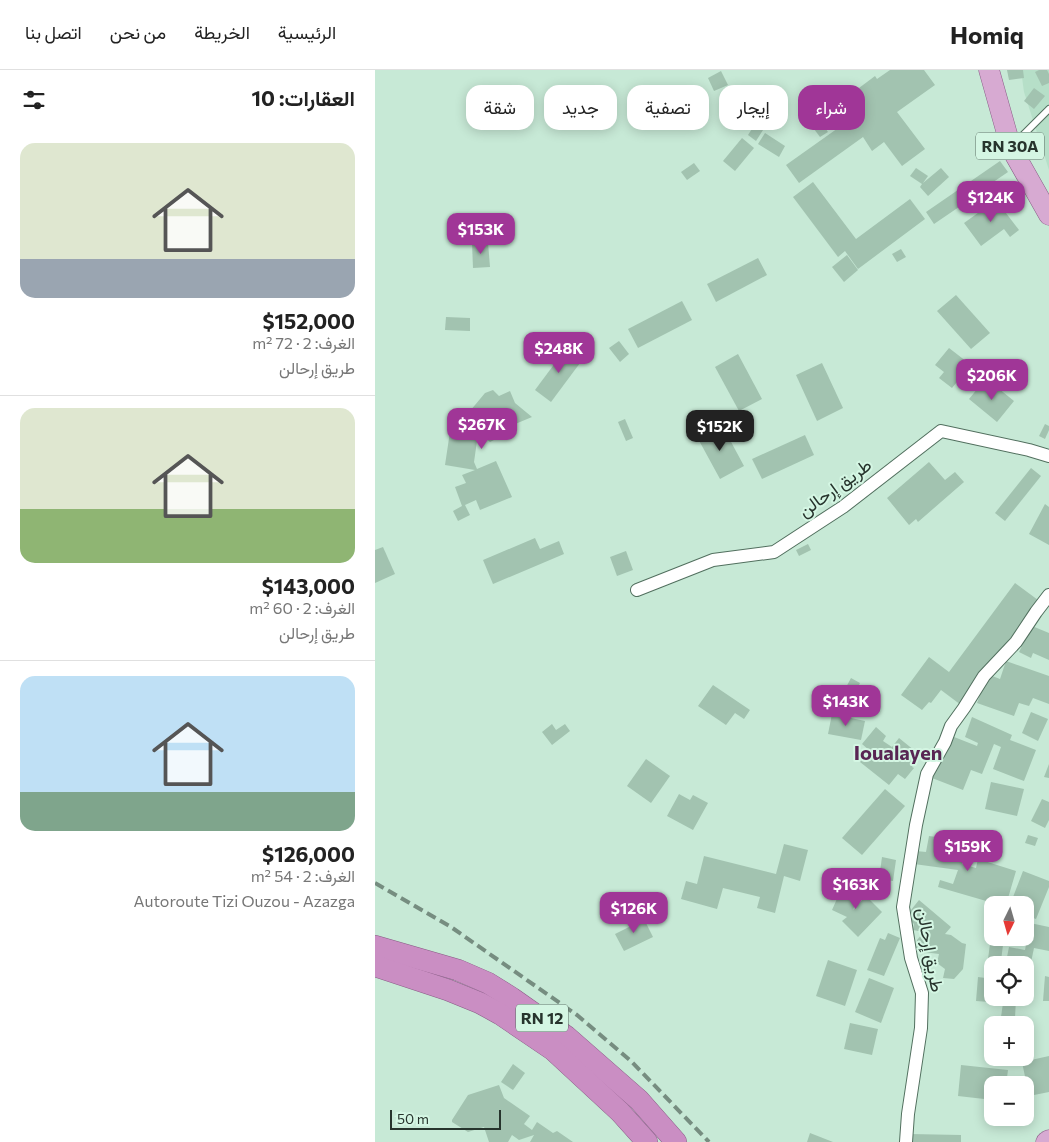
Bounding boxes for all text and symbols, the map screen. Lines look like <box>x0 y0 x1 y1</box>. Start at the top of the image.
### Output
text: Homiq <box>950 20 1024 49</box>
text: اتصل بنا <box>25 21 82 43</box>
text: من نحن <box>110 21 166 43</box>
text: الخريطة <box>194 21 250 43</box>
text: الرئيسية <box>278 21 336 43</box>
text: العقارات: 10 <box>252 85 355 110</box>
chip: شقة <box>466 85 534 130</box>
chip: جديد <box>544 85 617 130</box>
chip: تصفية <box>627 85 709 130</box>
chip: إيجار <box>719 85 788 130</box>
chip: شراء <box>798 85 865 130</box>
icon: filters <box>20 86 48 114</box>
road number: RN 30A <box>976 132 1044 160</box>
icon: home <box>143 175 233 265</box>
pin: $124K <box>956 180 1026 223</box>
text: $124K <box>968 187 1014 206</box>
pin: $153K <box>446 212 516 255</box>
text: $153K <box>458 219 504 238</box>
text: $152,000 <box>262 308 355 333</box>
pin: $248K <box>524 332 594 374</box>
text: الغرف: 2 · 72 m² <box>252 333 355 352</box>
text: $248K <box>535 338 583 357</box>
text: طريق إرحالن <box>279 358 355 377</box>
pin: $206K <box>957 358 1027 401</box>
text: $206K <box>967 365 1017 384</box>
pin: $267K <box>447 408 517 450</box>
pin: $152K <box>685 410 755 452</box>
text: $267K <box>458 414 506 433</box>
text: $152K <box>697 416 743 435</box>
icon: home <box>143 441 233 531</box>
street label: طريق إرحالن <box>793 453 877 523</box>
text: $143,000 <box>262 573 355 598</box>
text: الغرف: 2 · 60 m² <box>249 598 355 617</box>
text: طريق إرحالن <box>279 623 355 642</box>
pin: $143K <box>811 684 881 727</box>
text: $143K <box>823 691 869 710</box>
icon: home <box>143 709 233 799</box>
district label: Ioualayen <box>854 740 942 764</box>
pin: $159K <box>933 830 1003 872</box>
text: $159K <box>945 836 991 855</box>
text: $126,000 <box>262 841 355 866</box>
text: الغرف: 2 · 54 m² <box>251 866 355 885</box>
pin: $163K <box>821 868 891 910</box>
text: $163K <box>833 874 879 893</box>
text: Autoroute Tizi Ouzou - Azazga <box>134 891 355 910</box>
pin: $126K <box>599 892 669 934</box>
north arrow <box>984 896 1034 946</box>
map controls <box>984 896 1034 1126</box>
text: $126K <box>611 898 657 917</box>
street label: طريق إرحالن <box>911 906 949 994</box>
button: locate <box>984 956 1034 1006</box>
road number: RN 12 <box>516 1004 568 1031</box>
button: + <box>984 1016 1034 1066</box>
button: − <box>984 1076 1034 1126</box>
scale bar <box>390 1107 501 1130</box>
text: 50 m <box>397 1110 429 1127</box>

